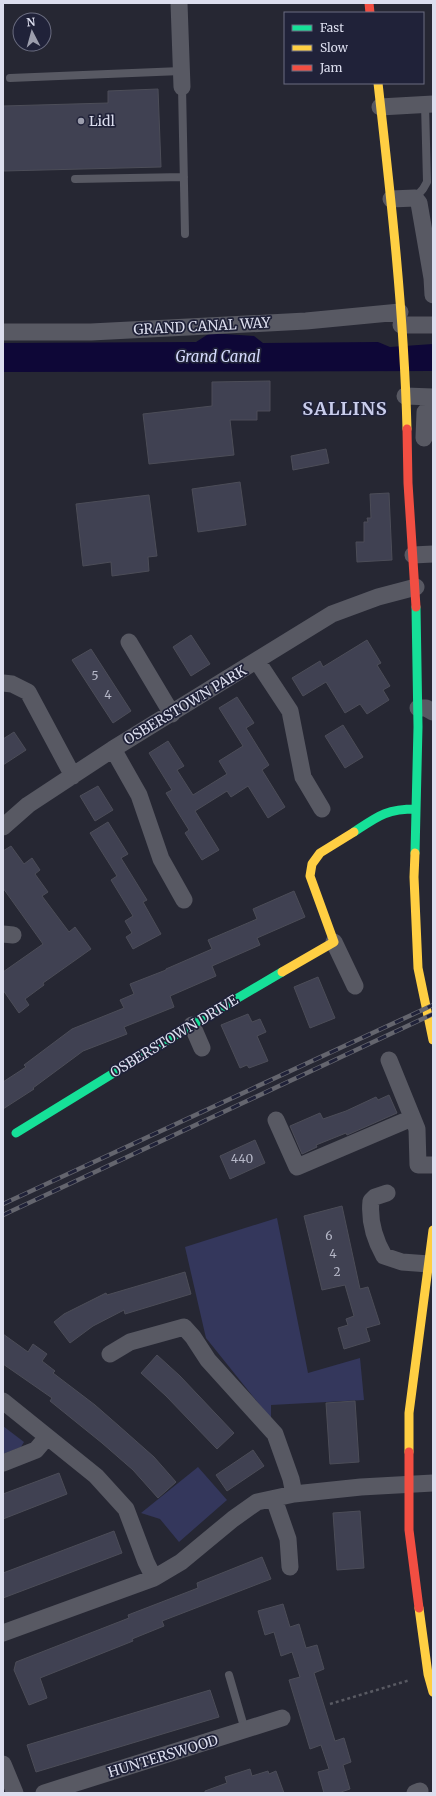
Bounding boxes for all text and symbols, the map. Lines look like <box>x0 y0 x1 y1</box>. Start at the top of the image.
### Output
north arrow <box>12 12 52 52</box>
legend <box>284 12 424 84</box>
text: N <box>26 15 36 29</box>
text: Fast <box>320 20 344 35</box>
text: Slow <box>320 40 349 55</box>
text: Jam <box>319 60 343 75</box>
place label: Lidl <box>89 112 116 130</box>
marker: Lidl <box>76 116 86 126</box>
street label: GRAND CANAL WAY <box>133 313 272 339</box>
water label: Grand Canal <box>175 347 261 366</box>
district label: SALLINS <box>302 397 388 420</box>
street label: OSBERSTOWN PARK <box>120 661 250 749</box>
house number: 5 <box>91 668 99 683</box>
house number: 4 <box>104 687 112 702</box>
street label: OSBERSTOWN DRIVE <box>107 991 241 1081</box>
house number: 440 <box>231 1151 253 1166</box>
house number: 6 <box>325 1228 333 1243</box>
house number: 4 <box>329 1246 337 1261</box>
house number: 2 <box>333 1264 341 1279</box>
street label: HUNTERSWOOD <box>106 1731 221 1781</box>

